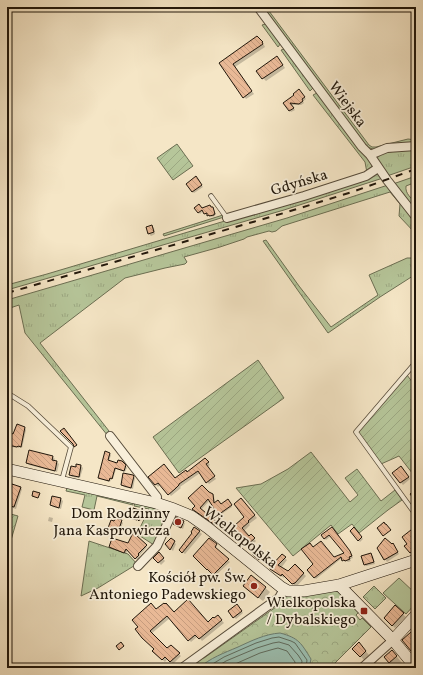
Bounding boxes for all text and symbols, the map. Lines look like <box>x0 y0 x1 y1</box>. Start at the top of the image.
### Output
street label: Wiejska <box>323 78 371 132</box>
street label: Gdyńska <box>268 165 331 202</box>
street label: Wielkopolska <box>198 502 282 574</box>
place label: Dom Rodzinny Jana Kasprowicza <box>54 504 170 542</box>
marker: Dom Rodzinny Jana Kasprowicza <box>173 517 183 527</box>
place label: Kościół pw. Św. Antoniego Padewskiego <box>89 568 246 606</box>
marker: Kościół pw. Św. Antoniego Padewskiego <box>249 581 259 591</box>
place label: Wielkopolska / Dybalskiego <box>266 593 356 631</box>
marker: Wielkopolska / Dybalskiego <box>359 606 369 616</box>

